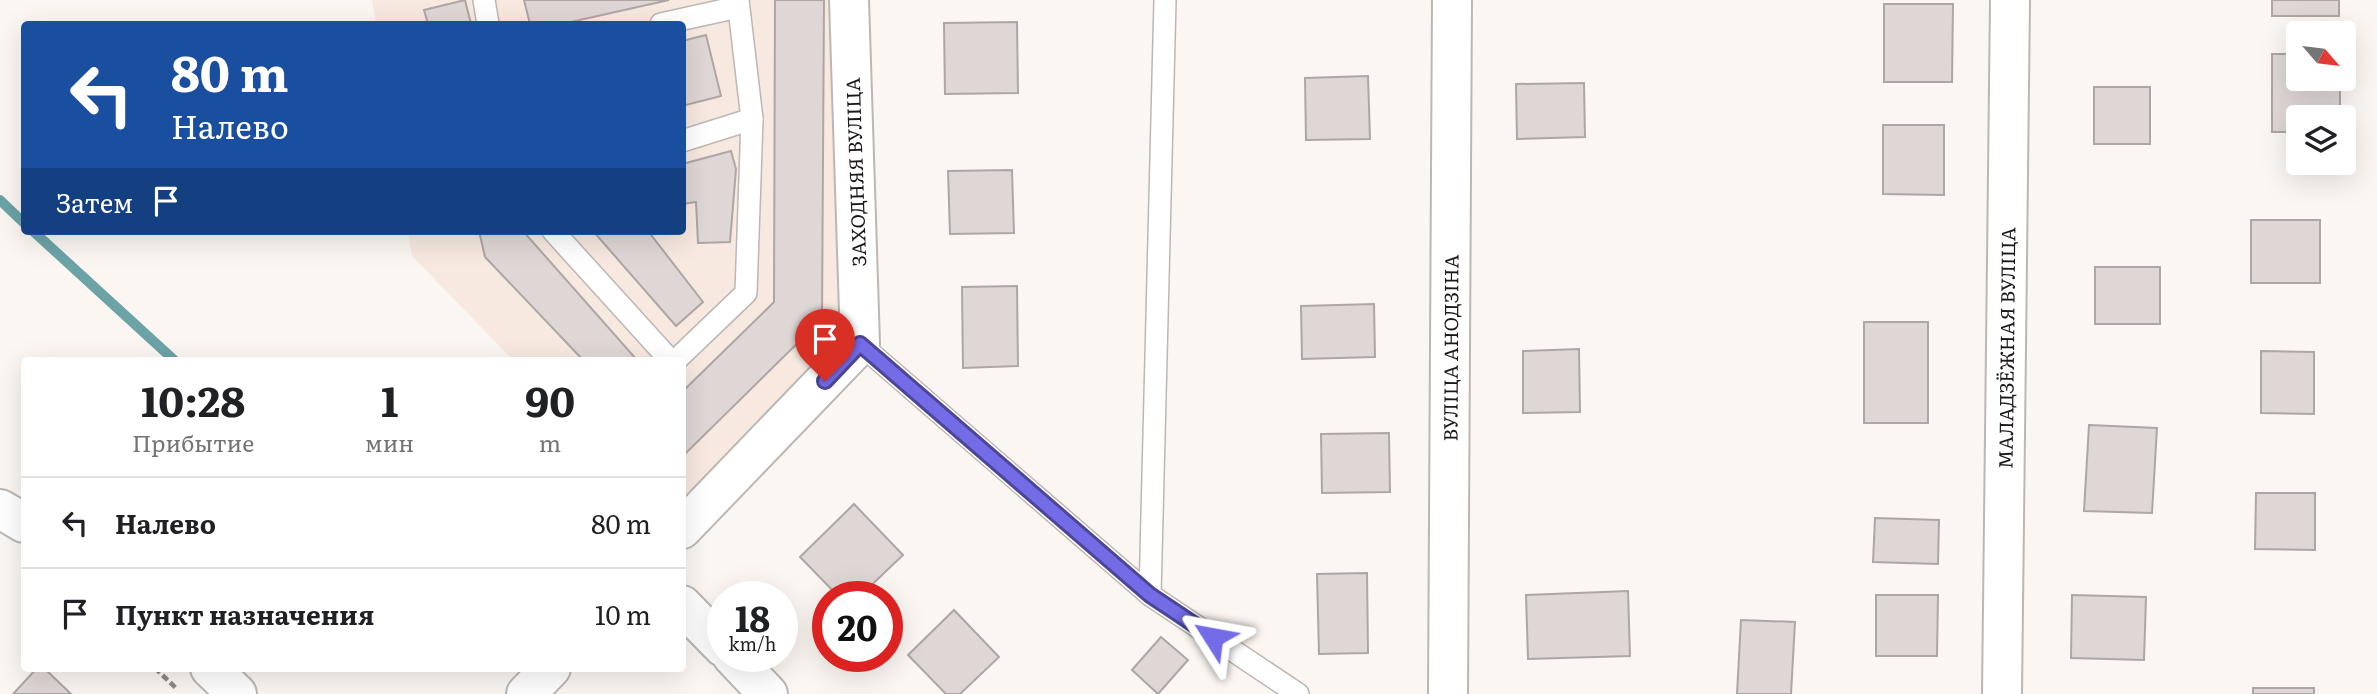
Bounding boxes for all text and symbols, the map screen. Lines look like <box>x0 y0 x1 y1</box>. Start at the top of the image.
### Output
north arrow <box>2286 21 2356 91</box>
map controls <box>2286 21 2356 175</box>
text: 80 m <box>171 34 289 107</box>
icon: left <box>56 49 147 140</box>
street label: ЗАХОДНЯЯ ВУЛІЦА <box>838 77 872 267</box>
text: Налево <box>171 101 289 149</box>
button: layers <box>2286 105 2356 175</box>
text: Затем <box>56 182 133 221</box>
icon: arrive <box>147 182 185 220</box>
street label: МАЛАДЗЁЖНАЯ ВУЛІЦА <box>1991 227 2021 469</box>
street label: ВУЛІЦА АНОДЗІНА <box>1435 254 1465 442</box>
pin <box>795 309 855 381</box>
icon: arrive <box>806 320 844 358</box>
text: 10:28 <box>141 368 245 430</box>
text: 1 <box>381 368 398 430</box>
text: 90 <box>525 368 575 430</box>
text: Прибытие <box>132 425 254 459</box>
text: мин <box>365 425 414 459</box>
text: m <box>539 425 561 459</box>
text: Налево <box>115 503 216 542</box>
text: 80 m <box>591 503 651 542</box>
icon: left <box>56 504 94 542</box>
speed limit sign: 20 <box>812 581 903 672</box>
text: 18 <box>735 591 770 643</box>
text: Пункт назначения <box>115 594 374 633</box>
text: 10 m <box>595 594 651 633</box>
icon: arrive <box>56 595 94 633</box>
position arrow <box>1176 600 1250 674</box>
text: km/h <box>729 630 776 657</box>

